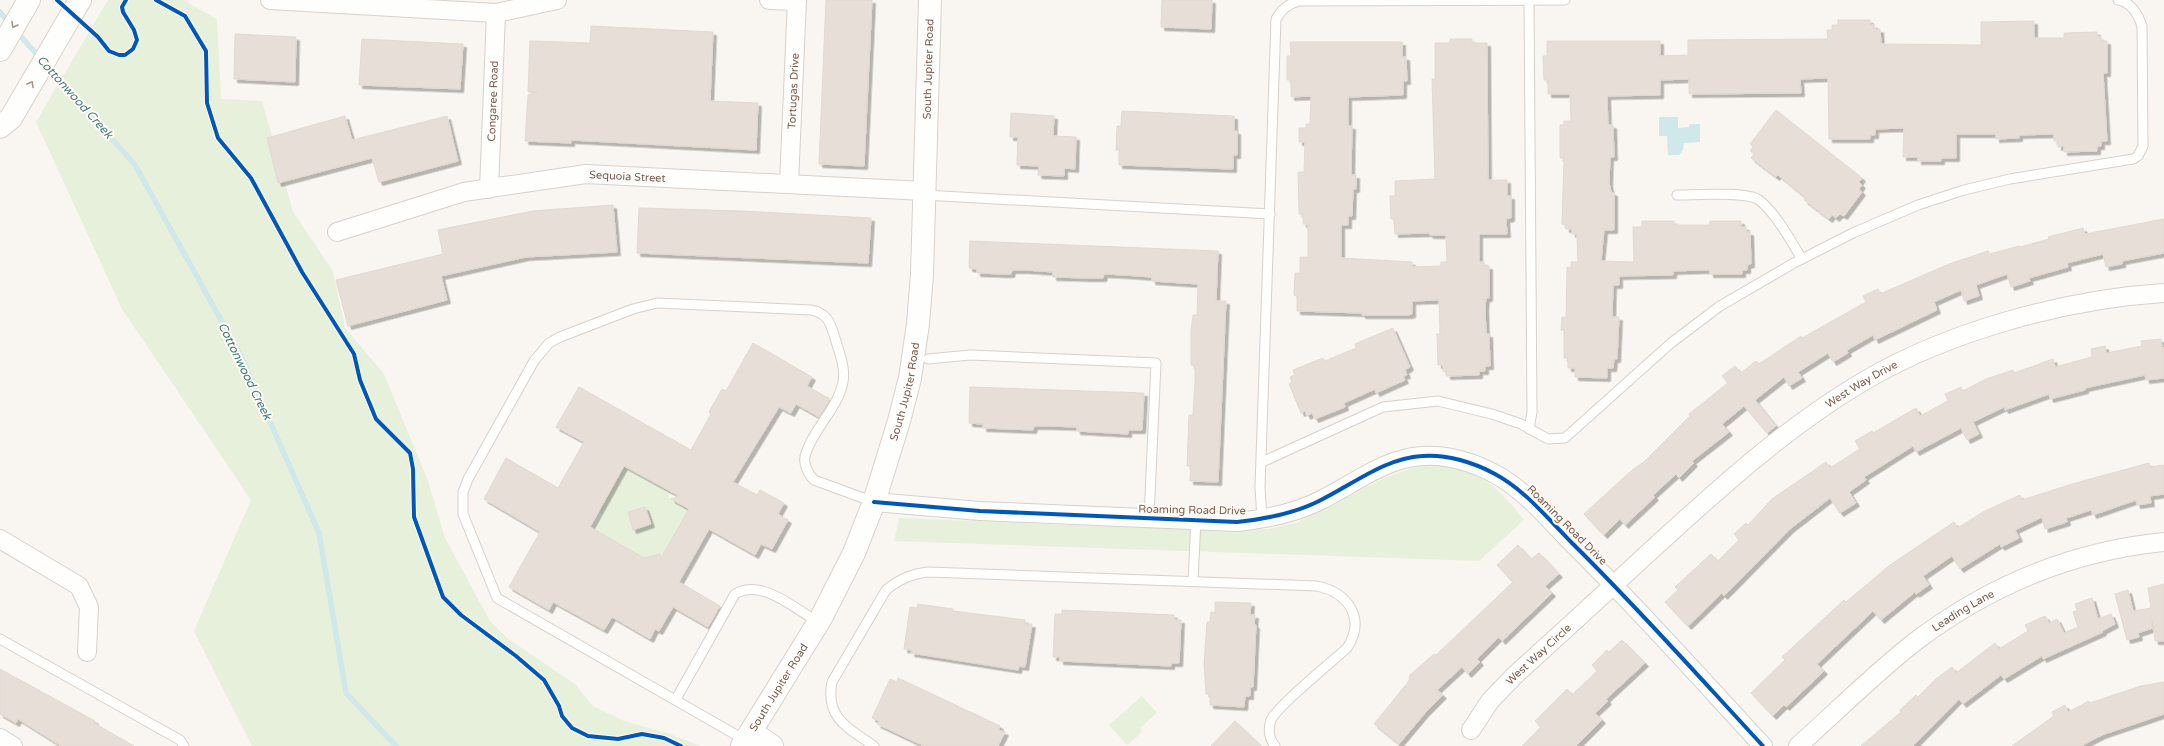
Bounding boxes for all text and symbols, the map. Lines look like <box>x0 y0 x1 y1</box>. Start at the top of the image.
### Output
street label: South Jupiter Road <box>920 19 936 120</box>
one-way arrow <box>12 21 19 28</box>
water label: Cottonwood Creek <box>34 53 117 142</box>
street label: Tortugas Drive <box>785 53 801 129</box>
street label: Congaree Road <box>484 60 501 142</box>
one-way arrow <box>26 81 33 88</box>
street label: Sequoia Street <box>589 168 666 185</box>
water label: Cottonwood Creek <box>215 320 275 423</box>
street label: South Jupiter Road <box>887 341 922 442</box>
street label: West Way Drive <box>1823 358 1900 410</box>
street label: Roaming Road Drive <box>1524 482 1610 568</box>
street label: Roaming Road Drive <box>1138 503 1246 517</box>
street label: Leading Lane <box>1929 587 1996 634</box>
street label: West Way Circle <box>1503 621 1574 687</box>
street label: South Jupiter Road <box>746 641 810 734</box>

